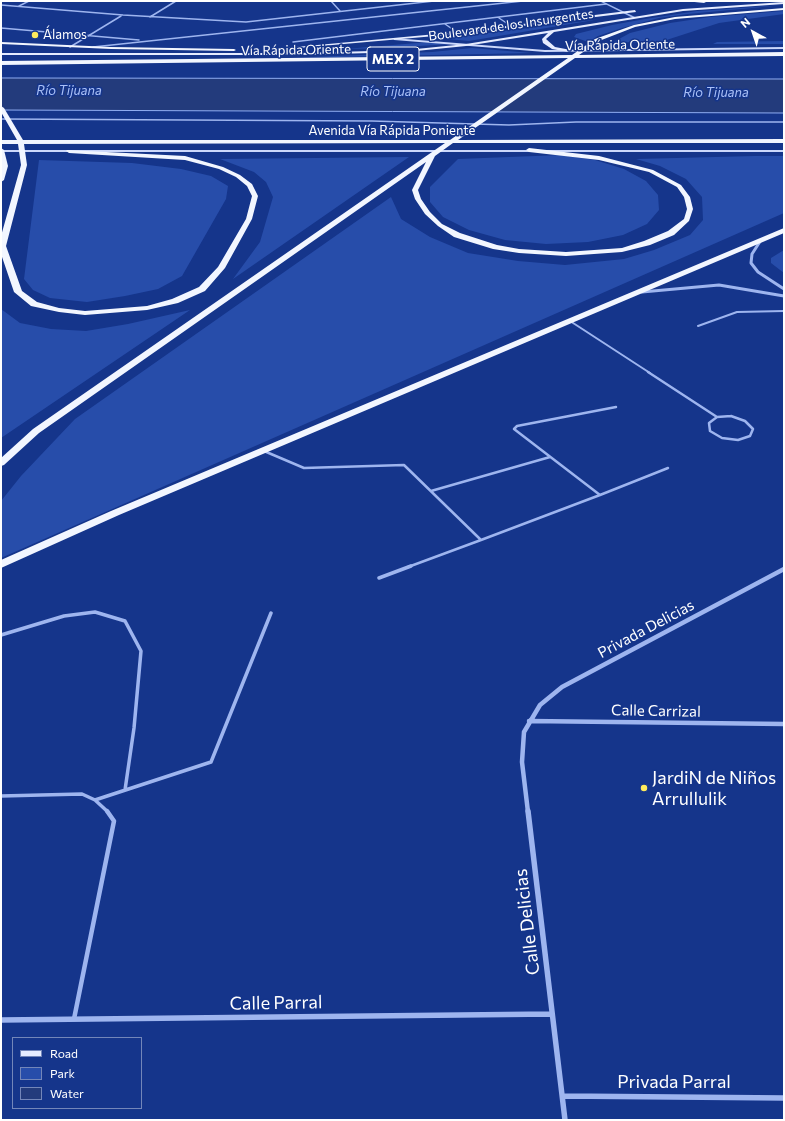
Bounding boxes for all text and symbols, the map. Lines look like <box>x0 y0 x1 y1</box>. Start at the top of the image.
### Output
street label: Boulevard de los Insurgentes <box>427 6 595 44</box>
north arrow <box>733 12 773 52</box>
text: N <box>738 15 752 30</box>
place label: Álamos <box>43 27 87 43</box>
marker: Álamos <box>30 30 40 40</box>
street label: Vía Rápida Oriente <box>565 36 675 54</box>
street label: Vía Rápida Oriente <box>241 41 351 59</box>
road number: MEX 2 <box>367 47 419 71</box>
water label: Río Tijuana <box>36 83 102 99</box>
water label: Río Tijuana <box>360 84 426 100</box>
water label: Río Tijuana <box>683 85 749 101</box>
street label: Avenida Vía Rápida Poniente <box>309 123 475 139</box>
street label: Privada Delicias <box>595 596 697 662</box>
street label: Calle Carrizal <box>611 701 701 721</box>
place label: JardiN de Niños Arrullulik <box>652 767 776 810</box>
marker: JardiN de Niños Arrullulik <box>639 783 649 793</box>
street label: Calle Delicias <box>510 868 544 976</box>
street label: Calle Parral <box>229 991 323 1015</box>
legend <box>12 1037 142 1109</box>
text: Road <box>50 1046 78 1060</box>
text: Park <box>50 1066 75 1080</box>
street label: Privada Parral <box>617 1071 731 1093</box>
text: Water <box>50 1086 84 1100</box>

